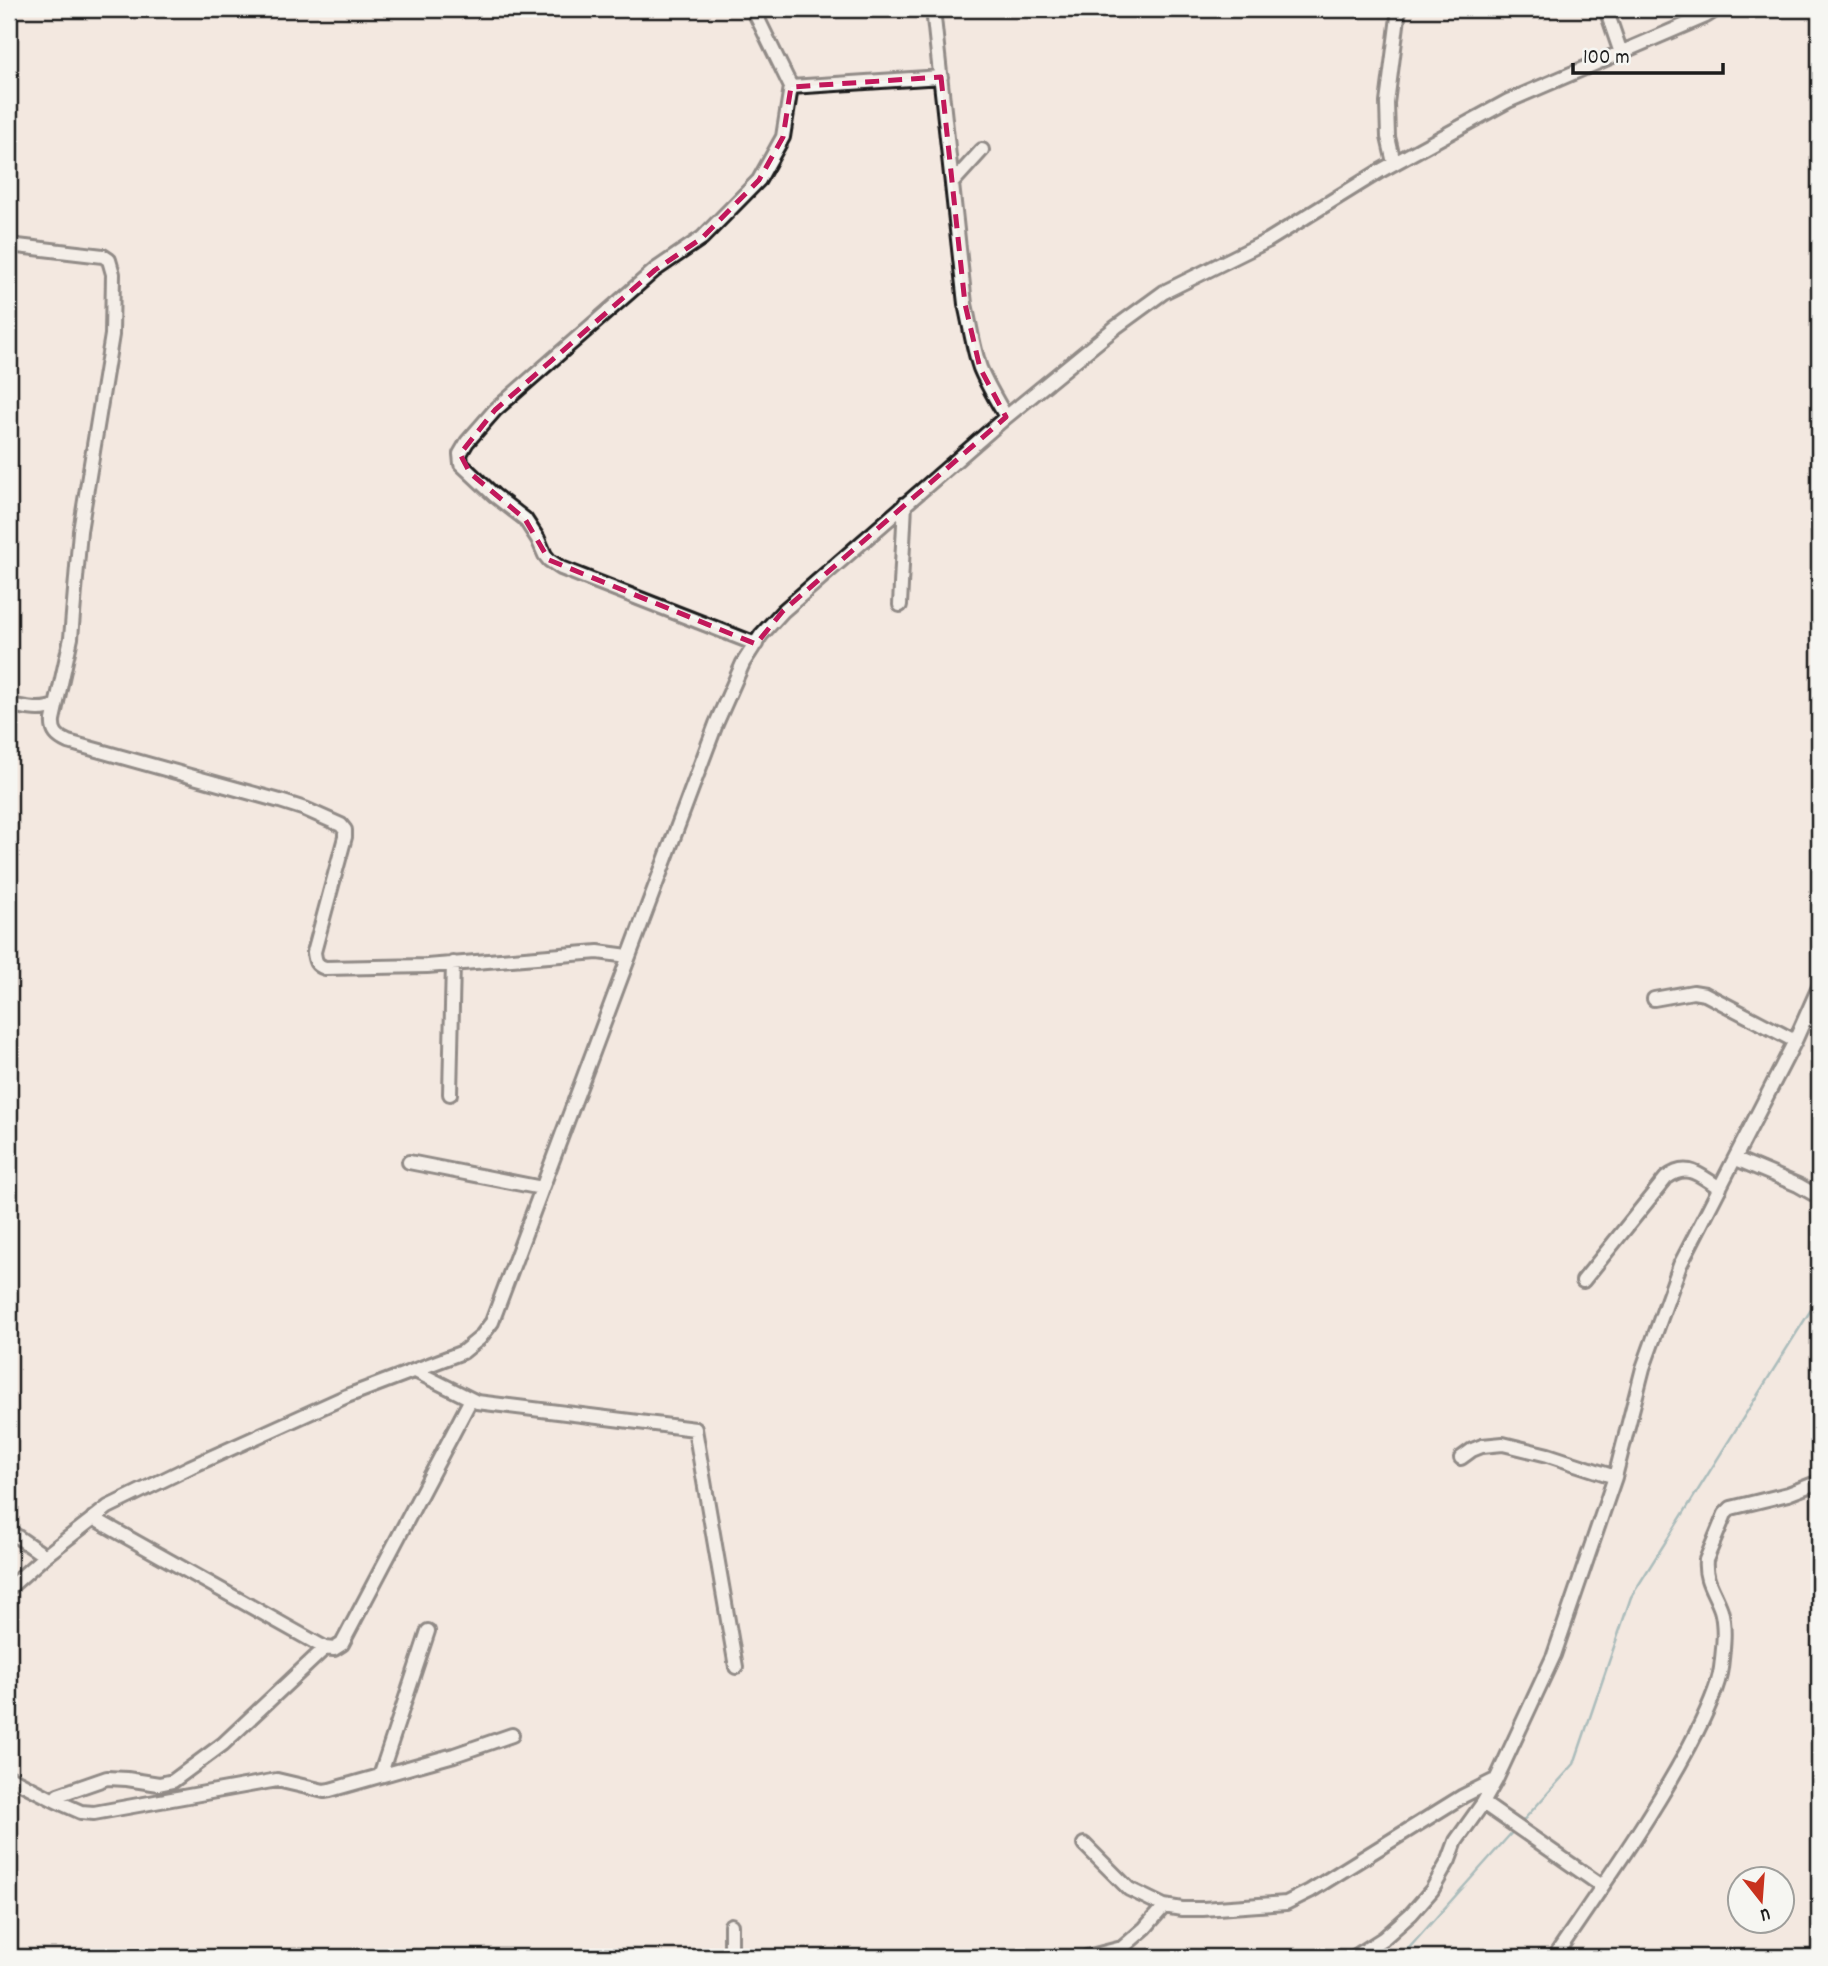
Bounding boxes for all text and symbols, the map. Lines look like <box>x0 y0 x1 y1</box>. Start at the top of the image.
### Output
scale bar <box>1573 32 1723 76</box>
text: 100 m <box>1583 44 1630 74</box>
north arrow <box>1727 1864 1797 1934</box>
text: U <box>1757 1899 1773 1927</box>

